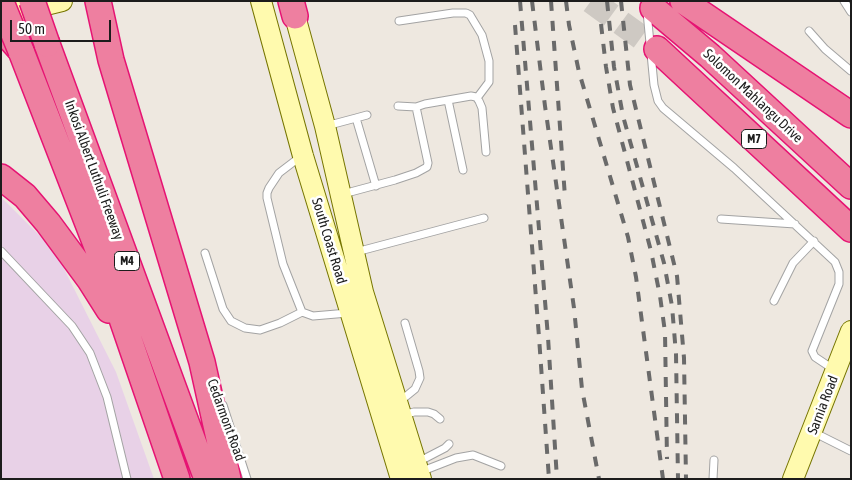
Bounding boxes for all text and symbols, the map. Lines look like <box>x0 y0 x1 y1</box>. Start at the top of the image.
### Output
scale bar <box>12 10 114 42</box>
text: 50 m <box>18 20 45 37</box>
street label: Solomon Mahlangu Drive <box>700 46 806 146</box>
street label: Inkosi Albert Luthuli Freeway <box>61 98 127 242</box>
road number: M7 <box>742 130 766 148</box>
street label: South Coast Road <box>308 196 350 286</box>
road number: M4 <box>114 252 140 270</box>
street label: Sarnia Road <box>804 373 842 437</box>
street label: Cedarmont Road <box>203 377 249 463</box>

